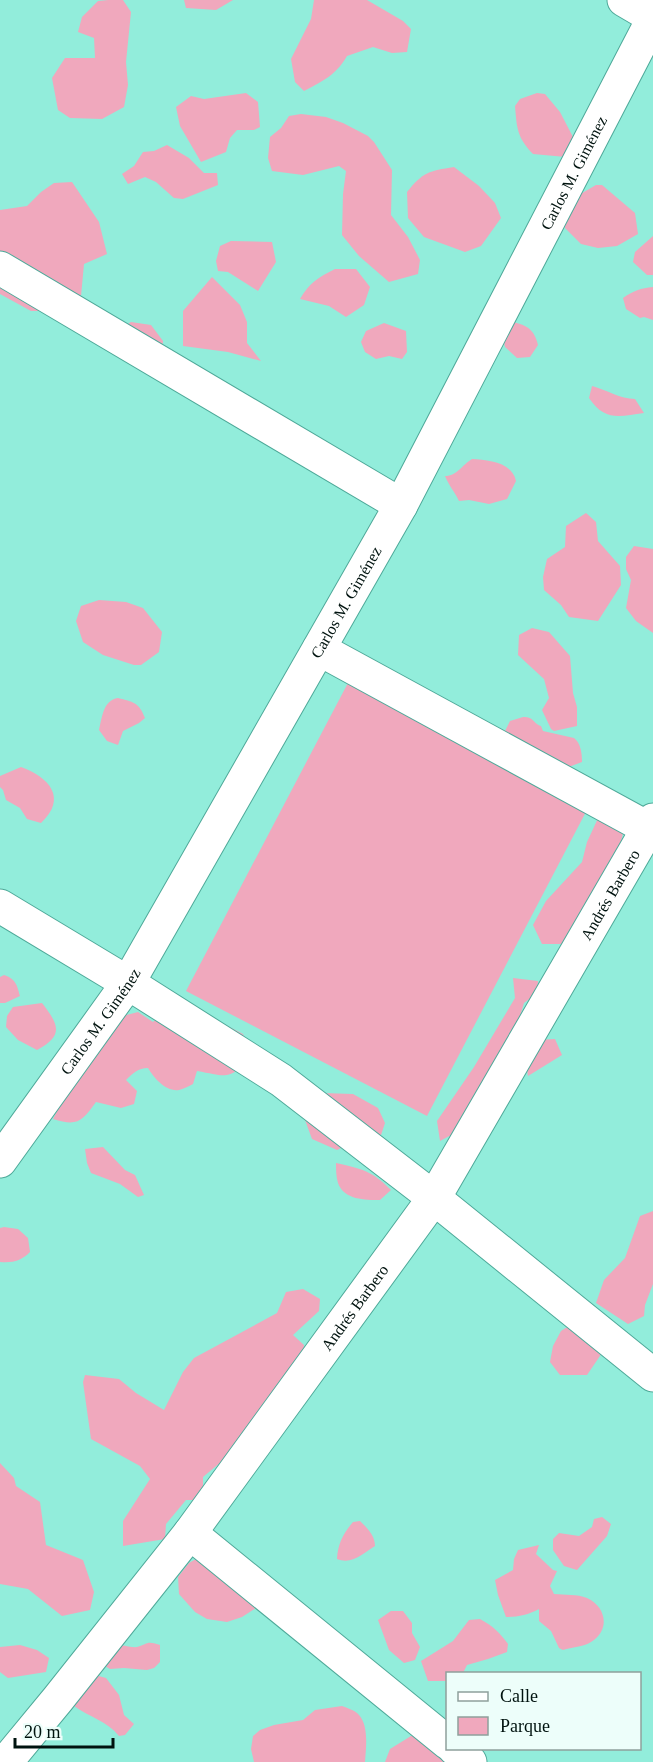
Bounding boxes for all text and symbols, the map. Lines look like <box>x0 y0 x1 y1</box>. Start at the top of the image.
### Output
street label: Carlos M. Giménez <box>537 113 610 233</box>
street label: Carlos M. Giménez <box>307 543 385 661</box>
street label: Andrés Barbero <box>577 846 643 943</box>
street label: Carlos M. Giménez <box>57 965 144 1078</box>
street label: Andrés Barbero <box>318 1261 392 1354</box>
legend <box>446 1672 641 1750</box>
text: Calle <box>500 1686 538 1706</box>
scale bar <box>15 1711 112 1749</box>
text: Parque <box>500 1716 550 1736</box>
text: 20 m <box>24 1722 61 1742</box>

